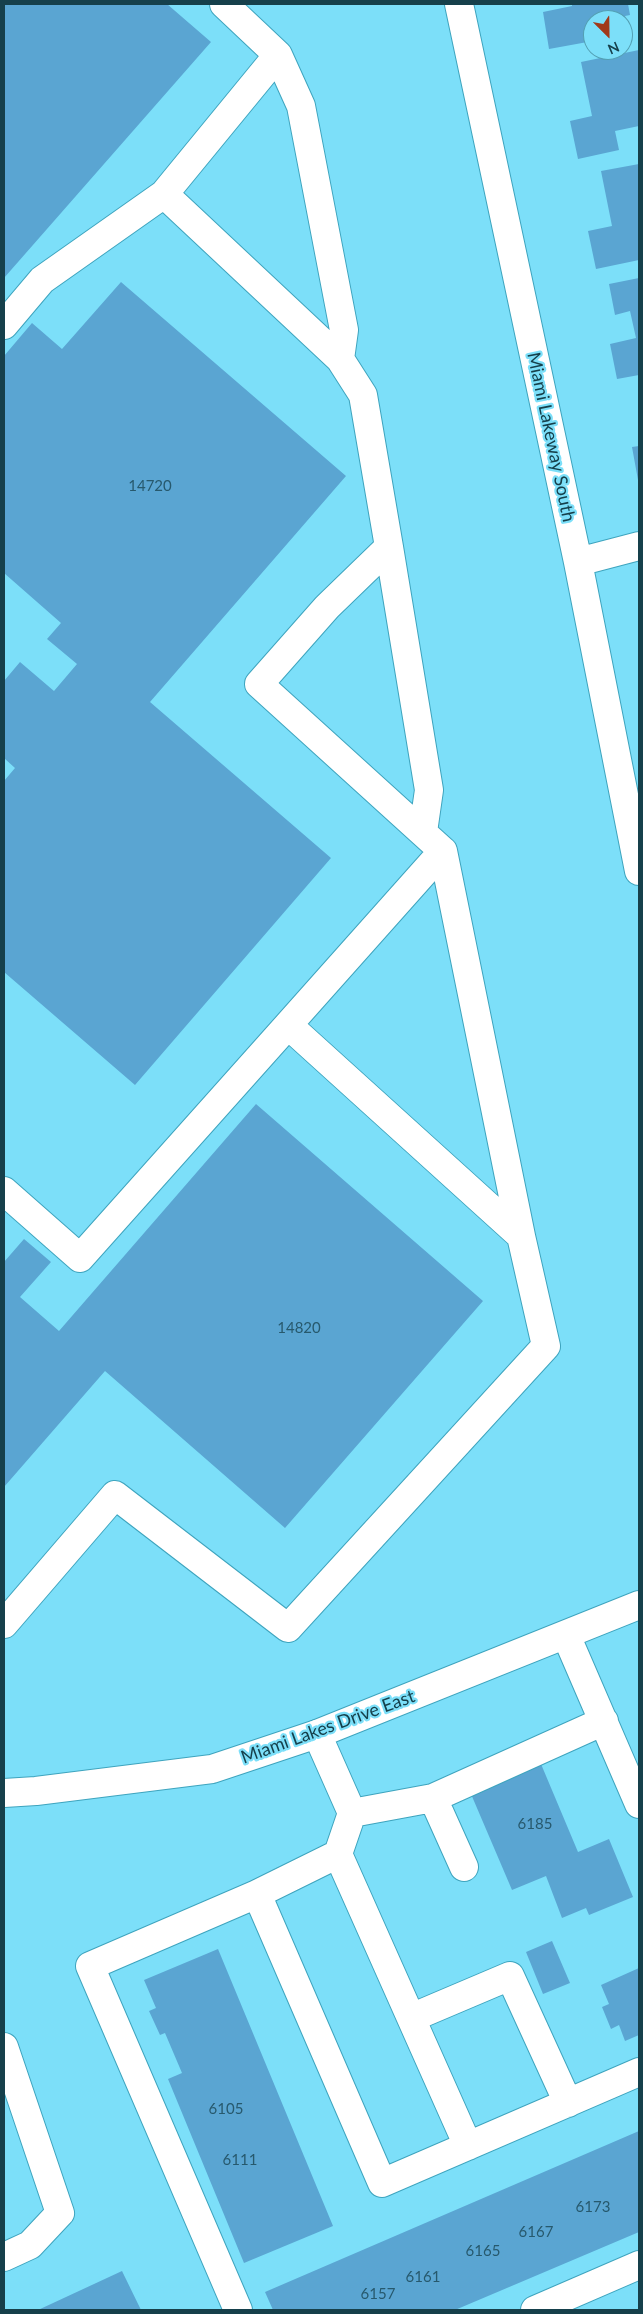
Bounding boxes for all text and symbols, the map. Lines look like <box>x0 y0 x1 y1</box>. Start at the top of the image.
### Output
north arrow <box>583 10 633 60</box>
text: N <box>605 38 622 58</box>
street label: Miami Lakeway South <box>522 350 580 524</box>
house number: 14720 <box>128 477 172 495</box>
house number: 14820 <box>277 1319 321 1337</box>
street label: Miami Lakes Drive East <box>238 1686 418 1768</box>
house number: 6185 <box>518 1815 552 1833</box>
house number: 6105 <box>209 2100 243 2118</box>
house number: 6111 <box>223 2151 257 2169</box>
house number: 6173 <box>576 2198 610 2216</box>
house number: 6167 <box>519 2223 553 2241</box>
house number: 6165 <box>466 2242 500 2260</box>
house number: 6161 <box>406 2268 440 2286</box>
house number: 6157 <box>361 2285 395 2303</box>

